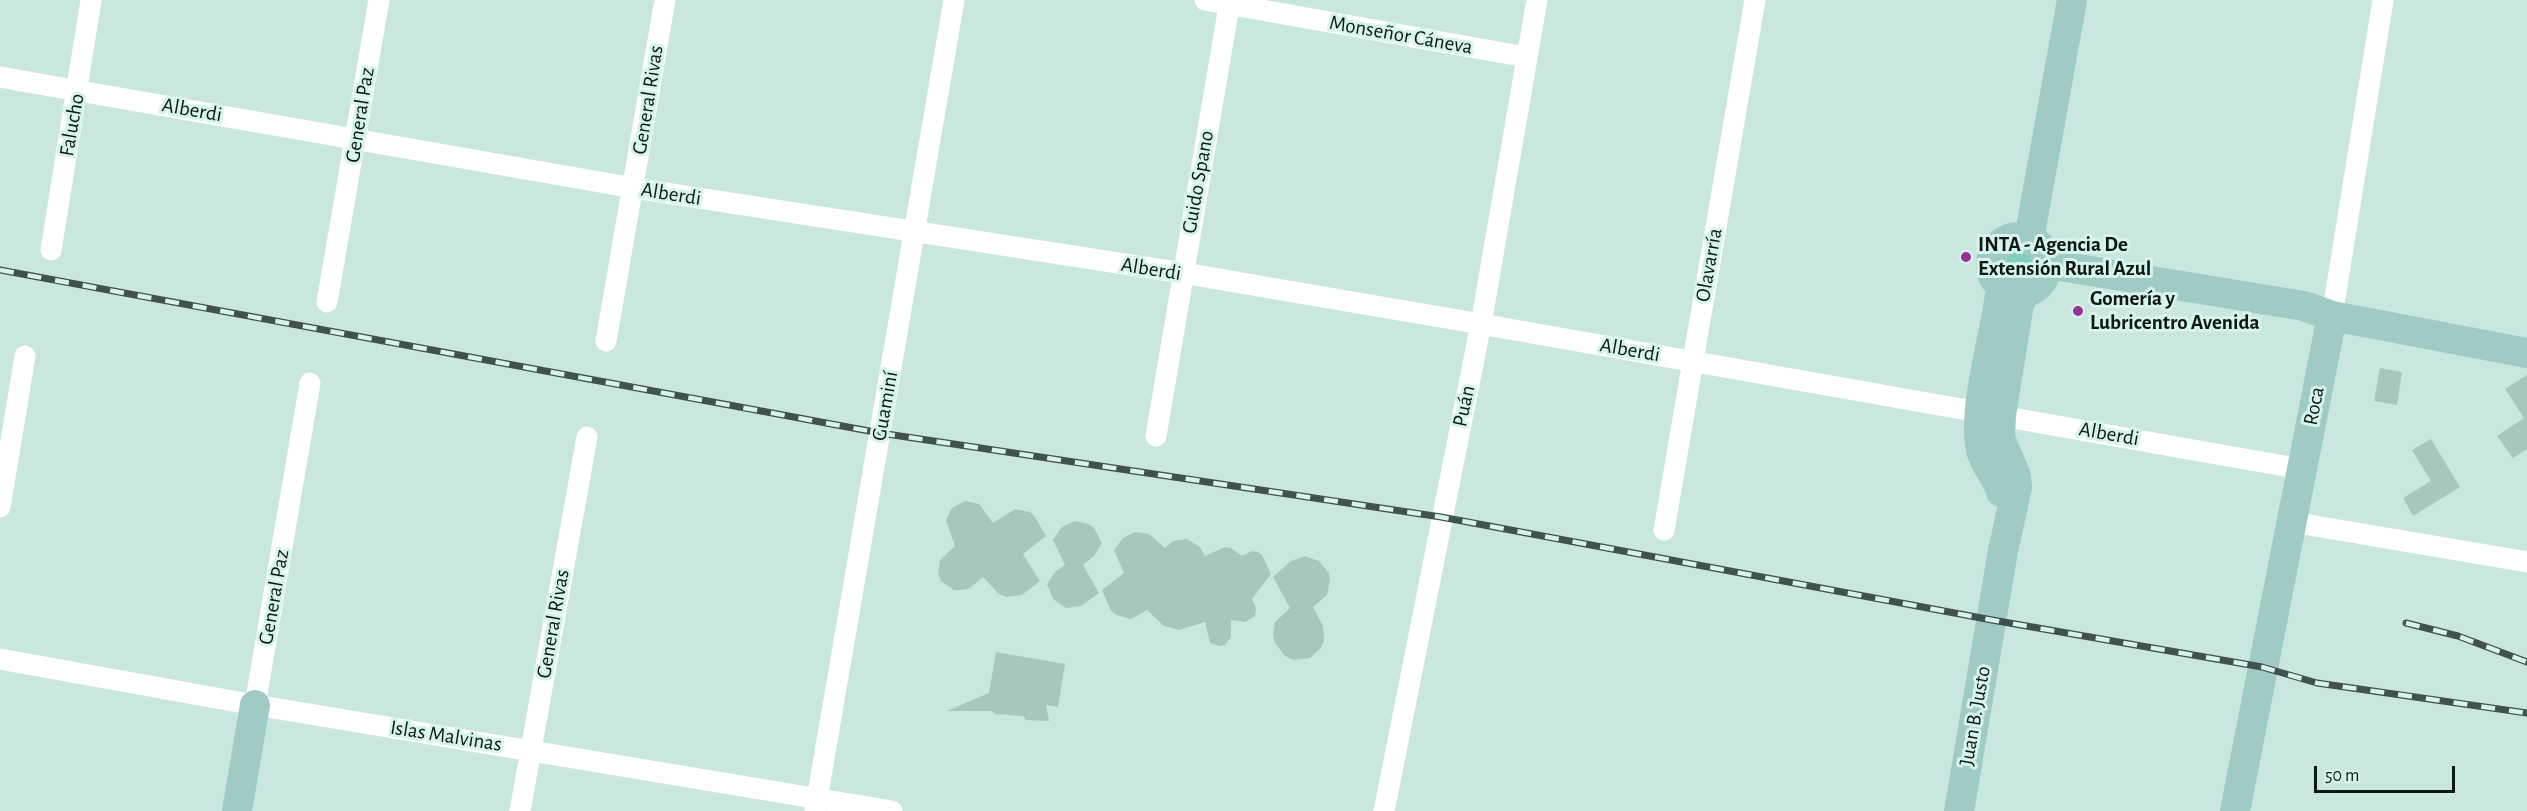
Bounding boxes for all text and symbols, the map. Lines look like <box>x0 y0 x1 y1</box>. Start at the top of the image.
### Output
street label: Monseñor Cáneva <box>1327 10 1475 60</box>
street label: General Rivas <box>627 44 669 156</box>
street label: General Paz <box>340 66 380 164</box>
street label: Falucho <box>54 92 90 158</box>
street label: Alberdi <box>160 92 224 128</box>
street label: Guido Spano <box>1177 129 1219 235</box>
street label: Alberdi <box>639 177 703 211</box>
street label: Olavarría <box>1690 226 1728 304</box>
place label: INTA - Agencia De Extensión Rural Azul <box>1978 232 2151 282</box>
marker: INTA - Agencia De Extensión Rural Azul <box>1959 250 1973 264</box>
street label: Alberdi <box>1119 252 1183 286</box>
place label: Gomería y Lubricentro Avenida <box>2090 286 2260 336</box>
marker: Gomería y Lubricentro Avenida <box>2071 304 2085 318</box>
street label: Alberdi <box>1598 332 1662 368</box>
street label: Guaminí <box>866 369 904 443</box>
street label: Puán <box>1447 383 1481 429</box>
street label: Roca <box>2298 385 2330 427</box>
street label: Alberdi <box>2077 416 2141 452</box>
street label: General Paz <box>253 548 295 646</box>
street label: General Rivas <box>531 568 575 680</box>
street label: Juan B. Justo <box>1954 664 1996 768</box>
street label: Islas Malvinas <box>388 715 504 757</box>
scale bar <box>2317 754 2458 792</box>
text: 50 m <box>2325 767 2359 785</box>

